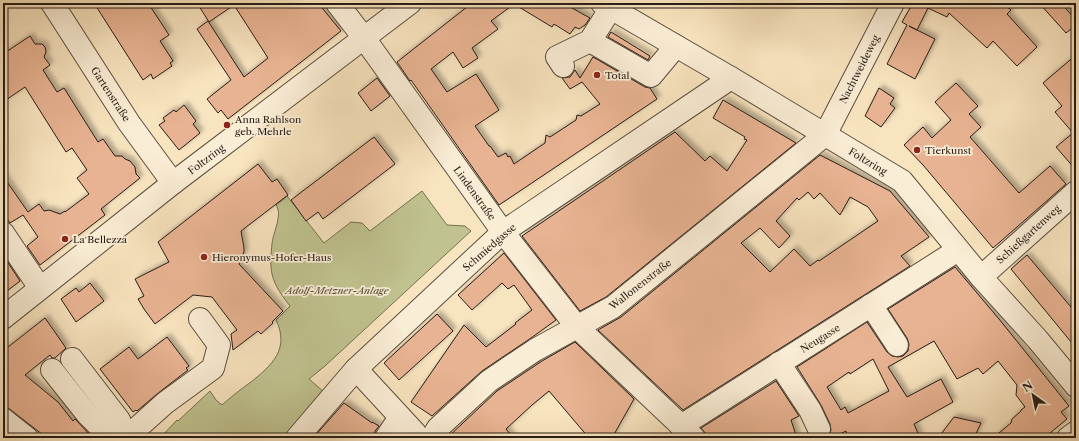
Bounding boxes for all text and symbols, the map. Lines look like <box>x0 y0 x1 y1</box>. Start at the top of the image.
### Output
street label: Nachtweideweg <box>837 32 883 106</box>
street label: Gartenstraße <box>88 64 133 124</box>
place label: Total <box>605 69 629 82</box>
marker: Total <box>592 70 602 80</box>
place label: Anna Rahlson geb. Mehrle <box>234 113 302 138</box>
marker: Anna Rahlson geb. Mehrle <box>222 120 232 130</box>
street label: Foltzring <box>185 141 228 177</box>
place label: Tierkunst <box>925 144 972 157</box>
street label: Foltzring <box>846 145 890 178</box>
marker: Tierkunst <box>912 145 922 155</box>
street label: Lindenstraße <box>451 164 499 223</box>
street label: Schießgartenweg <box>994 202 1064 267</box>
street label: Schmiedgasse <box>460 220 519 274</box>
place label: La Bellezza <box>73 233 128 246</box>
marker: La Bellezza <box>60 234 70 244</box>
place label: Hieronymus-Hofer-Haus <box>212 251 331 264</box>
marker: Hieronymus-Hofer-Haus <box>199 252 209 262</box>
street label: Wallonenstraße <box>606 256 674 313</box>
park label: Adolf-Metzner-Anlage <box>283 284 390 297</box>
street label: Neugasse <box>798 321 843 356</box>
north arrow <box>1013 375 1053 415</box>
text: N <box>1020 378 1036 395</box>

